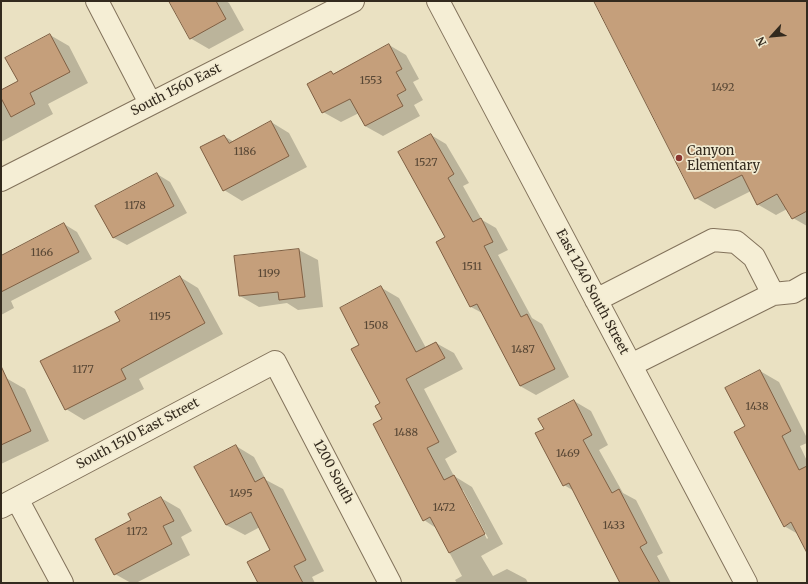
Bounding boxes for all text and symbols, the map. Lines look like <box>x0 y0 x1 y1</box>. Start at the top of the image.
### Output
north arrow <box>752 16 792 56</box>
text: N <box>753 34 770 49</box>
street label: South 1560 East <box>128 60 224 120</box>
house number: 1553 <box>360 74 382 88</box>
house number: 1492 <box>711 81 735 95</box>
place label: Canyon Elementary <box>687 143 760 174</box>
house number: 1186 <box>234 145 256 159</box>
marker: Canyon Elementary <box>674 153 684 163</box>
house number: 1527 <box>414 156 438 170</box>
house number: 1178 <box>124 199 146 213</box>
street label: East 1240 South Street <box>552 227 632 357</box>
house number: 1166 <box>31 246 53 260</box>
house number: 1511 <box>462 260 482 274</box>
house number: 1199 <box>258 267 280 281</box>
house number: 1195 <box>149 310 171 324</box>
house number: 1508 <box>364 319 388 333</box>
house number: 1487 <box>511 343 535 357</box>
house number: 1177 <box>72 363 94 377</box>
street label: South 1510 East Street <box>74 395 202 473</box>
house number: 1438 <box>746 400 768 414</box>
house number: 1488 <box>394 426 418 440</box>
street label: 1200 South <box>310 437 356 507</box>
house number: 1469 <box>556 447 580 461</box>
house number: 1495 <box>229 487 253 501</box>
house number: 1472 <box>433 501 455 515</box>
house number: 1433 <box>603 519 625 533</box>
house number: 1172 <box>126 525 148 539</box>

